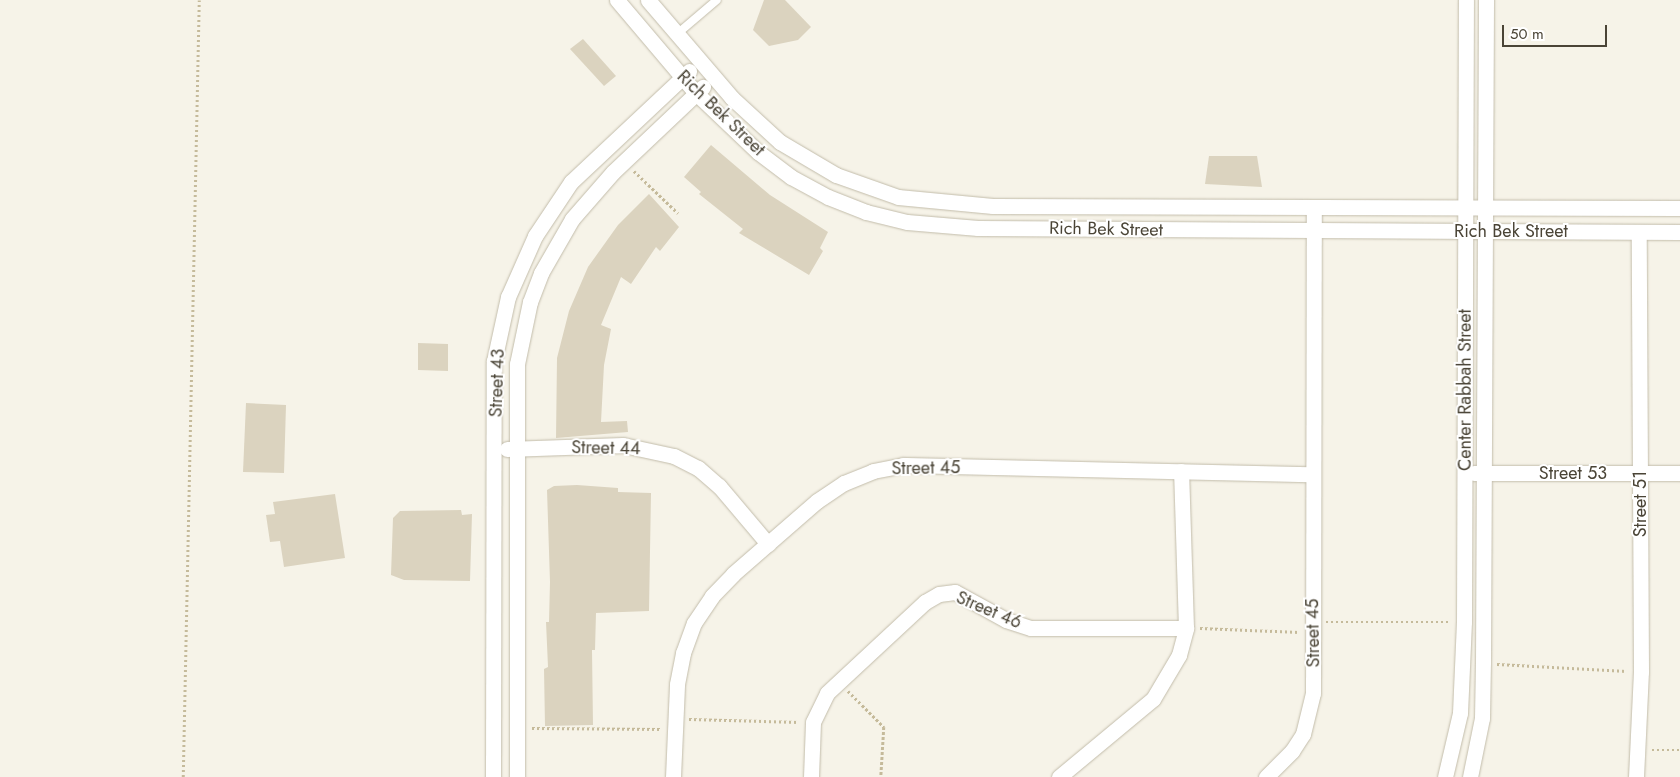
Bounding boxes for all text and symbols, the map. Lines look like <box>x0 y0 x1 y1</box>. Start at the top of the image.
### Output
scale bar <box>1505 15 1610 47</box>
text: 50 m <box>1510 23 1544 45</box>
street label: Rich Bek Street <box>673 66 769 160</box>
street label: Rich Bek Street <box>1049 217 1163 241</box>
street label: Rich Bek Street <box>1454 220 1568 242</box>
street label: Center Rabbah Street <box>1454 309 1476 471</box>
street label: Street 43 <box>485 348 509 418</box>
street label: Street 44 <box>571 437 641 459</box>
street label: Street 45 <box>891 457 961 479</box>
street label: Street 53 <box>1539 462 1607 484</box>
street label: Street 51 <box>1629 471 1651 537</box>
street label: Street 46 <box>953 587 1025 633</box>
street label: Street 45 <box>1302 598 1324 668</box>

